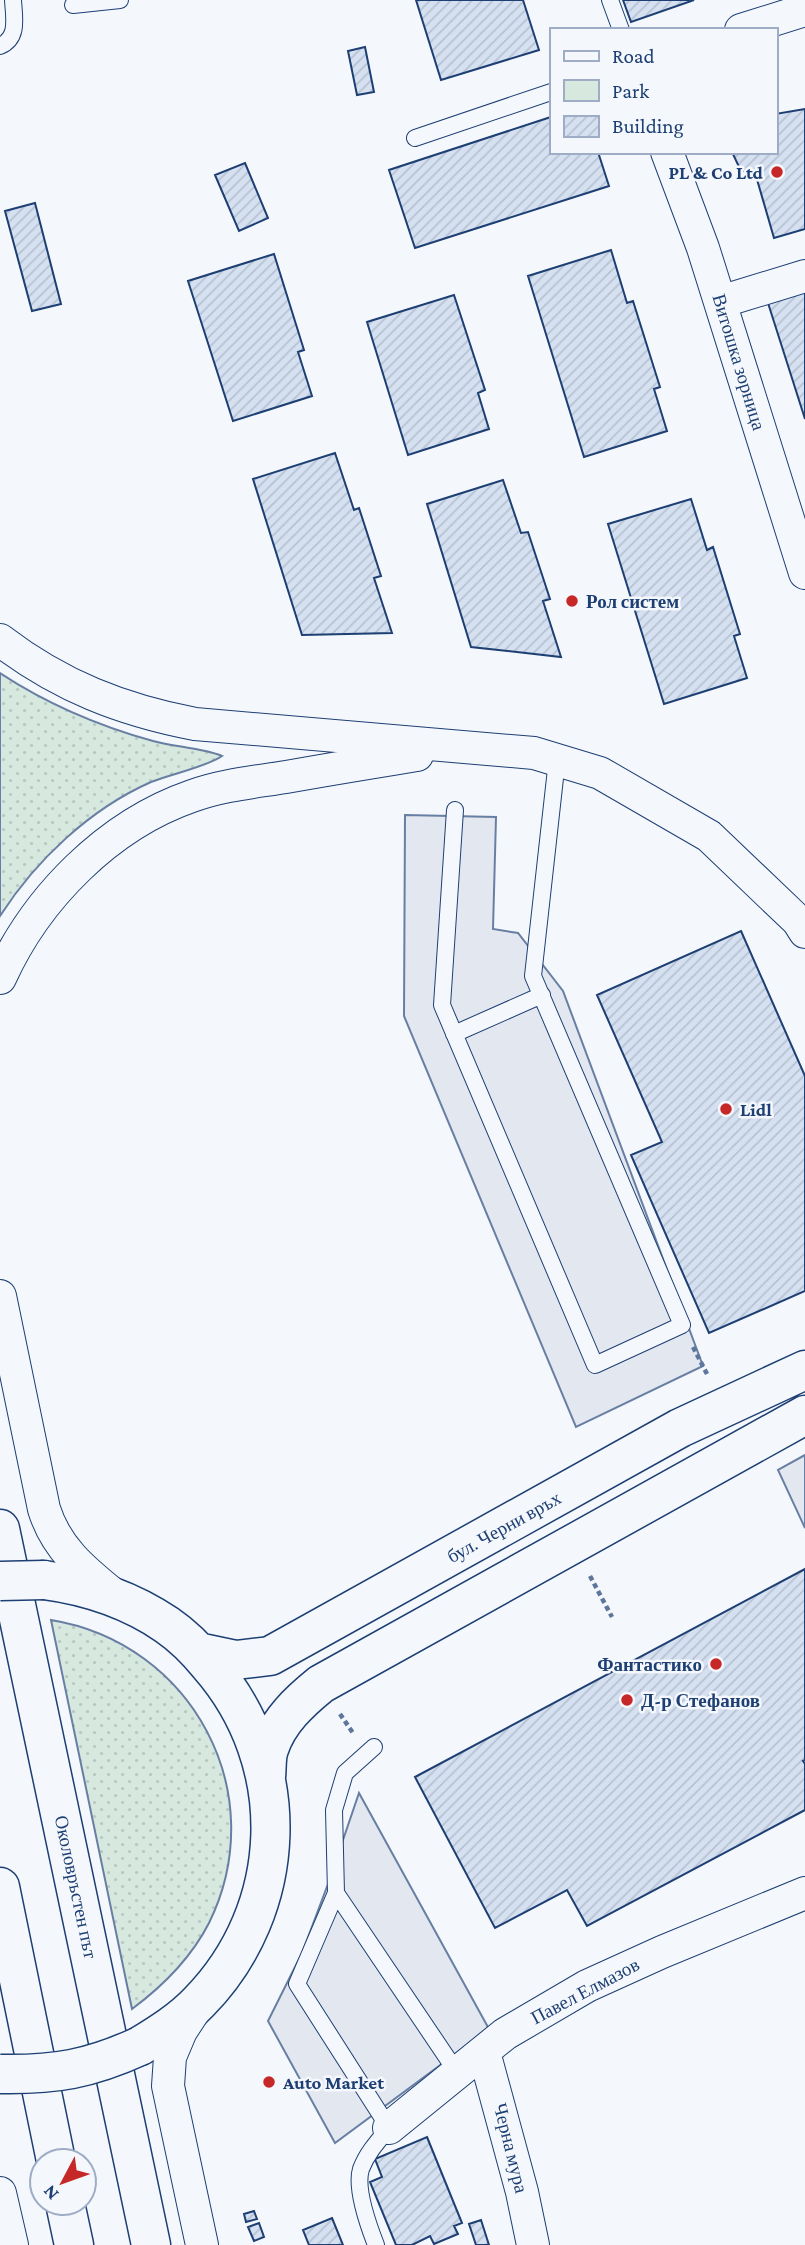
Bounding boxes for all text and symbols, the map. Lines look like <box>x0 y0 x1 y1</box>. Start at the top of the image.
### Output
legend <box>550 28 777 154</box>
text: Road <box>612 44 655 68</box>
text: Park <box>612 79 649 103</box>
text: Building <box>612 114 684 138</box>
place label: PL & Co Ltd <box>669 162 764 183</box>
marker: PL & Co Ltd <box>769 164 785 180</box>
street label: Витошка зорница <box>708 291 770 433</box>
place label: Рол систем <box>586 591 679 612</box>
marker: Рол систем <box>564 593 580 609</box>
place label: Lidl <box>740 1099 772 1120</box>
marker: Lidl <box>718 1101 734 1117</box>
street label: бул. Черни връх <box>443 1487 565 1567</box>
place label: Фантастико <box>597 1654 702 1675</box>
marker: Фантастико <box>708 1656 724 1672</box>
place label: Д-р Стефанов <box>641 1690 760 1711</box>
marker: Д-р Стефанов <box>619 1692 635 1708</box>
street label: Околовръстен път <box>51 1814 102 1961</box>
street label: Павел Елмазов <box>527 1954 643 2028</box>
place label: Auto Market <box>282 2072 384 2093</box>
marker: Auto Market <box>261 2074 277 2090</box>
street label: Черна мура <box>490 2101 532 2196</box>
north arrow <box>28 2147 98 2217</box>
text: N <box>38 2181 63 2205</box>

